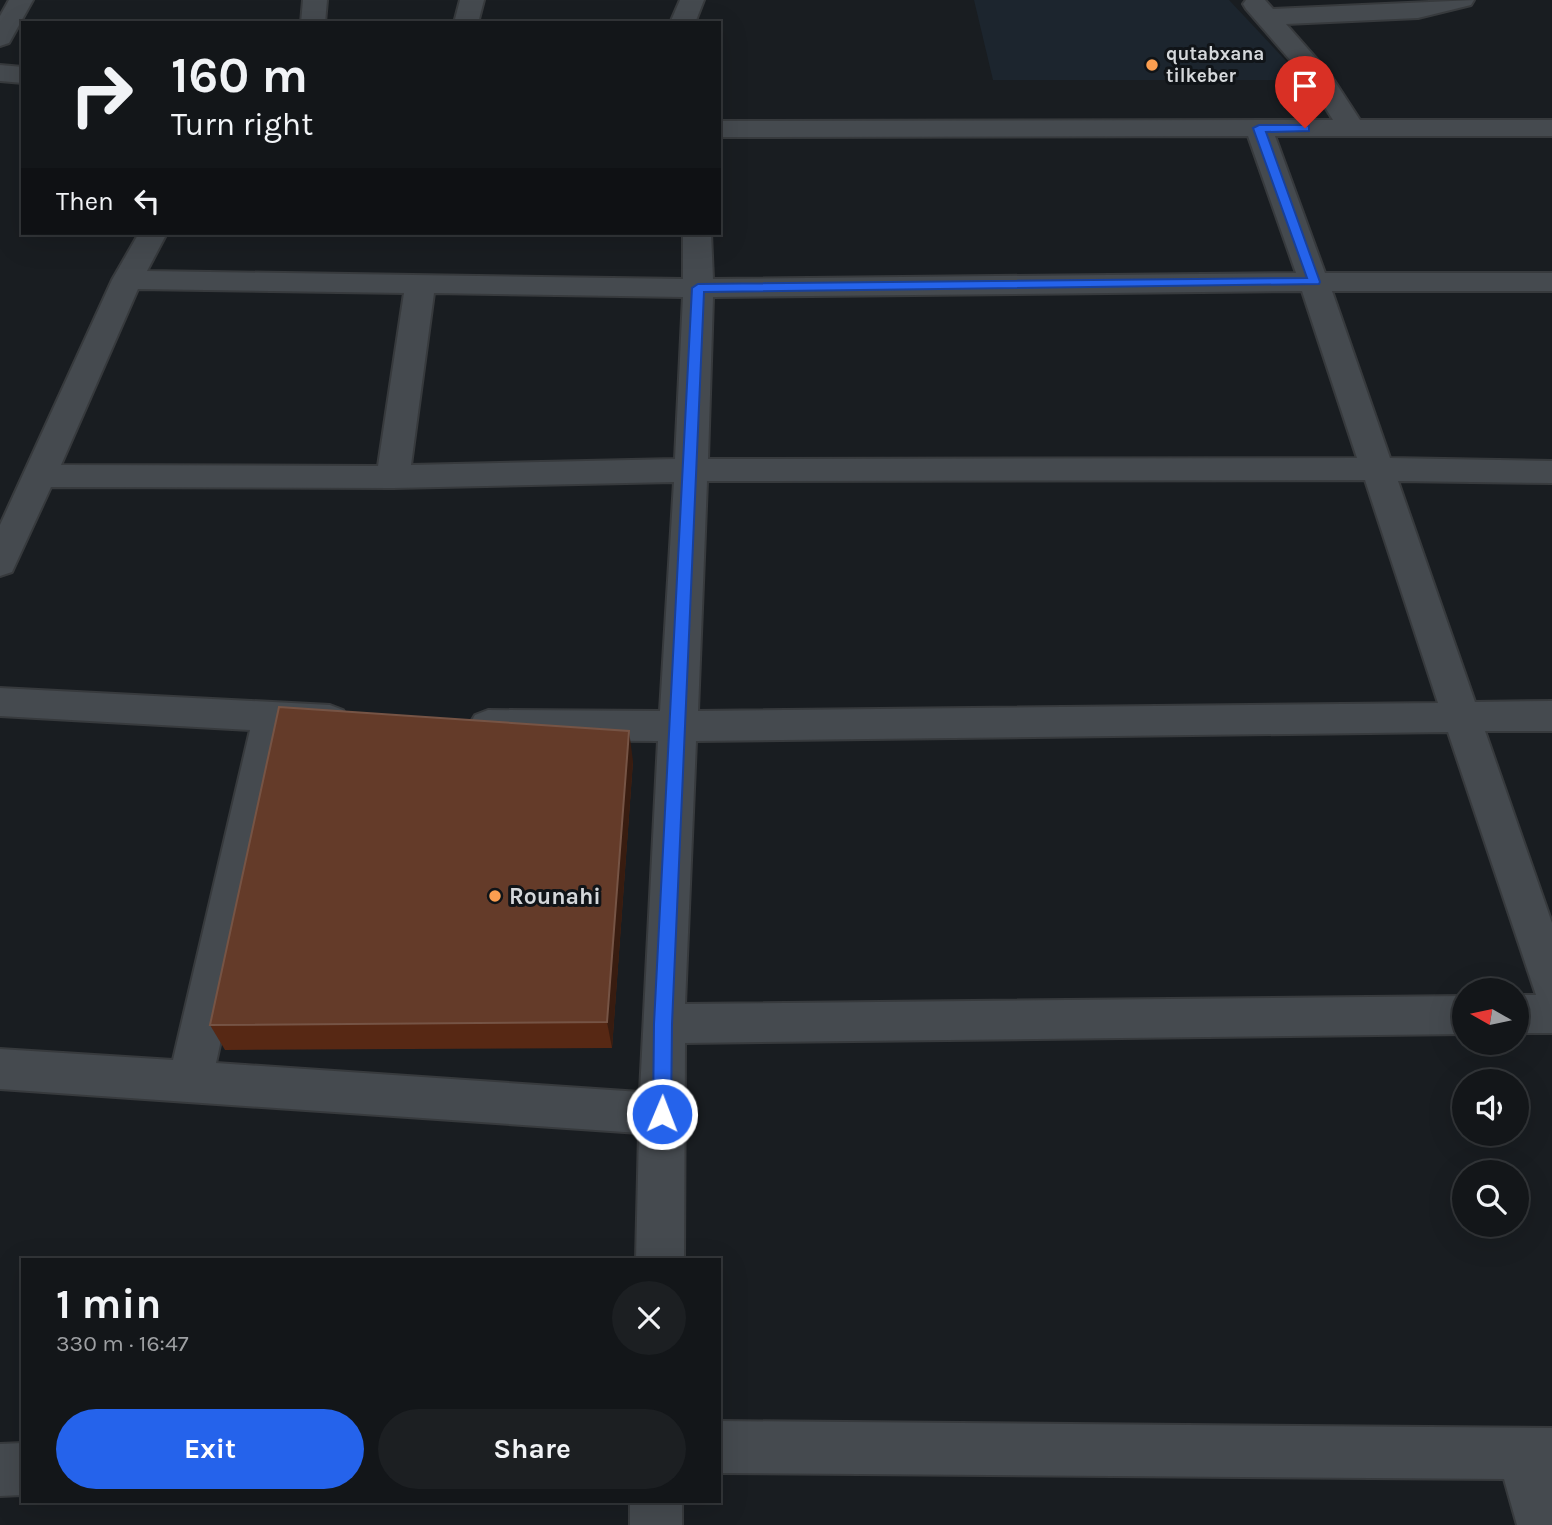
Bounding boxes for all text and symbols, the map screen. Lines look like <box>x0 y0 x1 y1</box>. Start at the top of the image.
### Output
place label: qutabxana tilkeber <box>1166 43 1264 87</box>
text: 160 m <box>171 47 308 104</box>
icon: right <box>56 49 147 140</box>
pin <box>1275 56 1335 128</box>
marker: qutabxana tilkeber <box>1144 57 1160 73</box>
icon: arrive <box>1286 67 1324 105</box>
text: Turn right <box>171 106 313 143</box>
icon: left <box>128 182 166 220</box>
text: Then <box>56 186 114 217</box>
place label: Rounahi <box>509 883 601 910</box>
marker: Rounahi <box>487 888 503 904</box>
north arrow <box>1452 978 1530 1055</box>
map controls <box>1452 978 1529 1237</box>
button: sound <box>1452 1069 1529 1146</box>
position arrow <box>625 1077 699 1151</box>
button: search <box>1452 1160 1529 1237</box>
text: 1 min <box>56 1279 161 1329</box>
button: close <box>612 1281 686 1355</box>
text: 330 m · 16:47 <box>56 1330 189 1357</box>
button: Exit <box>56 1409 364 1489</box>
button: Share <box>378 1409 686 1489</box>

